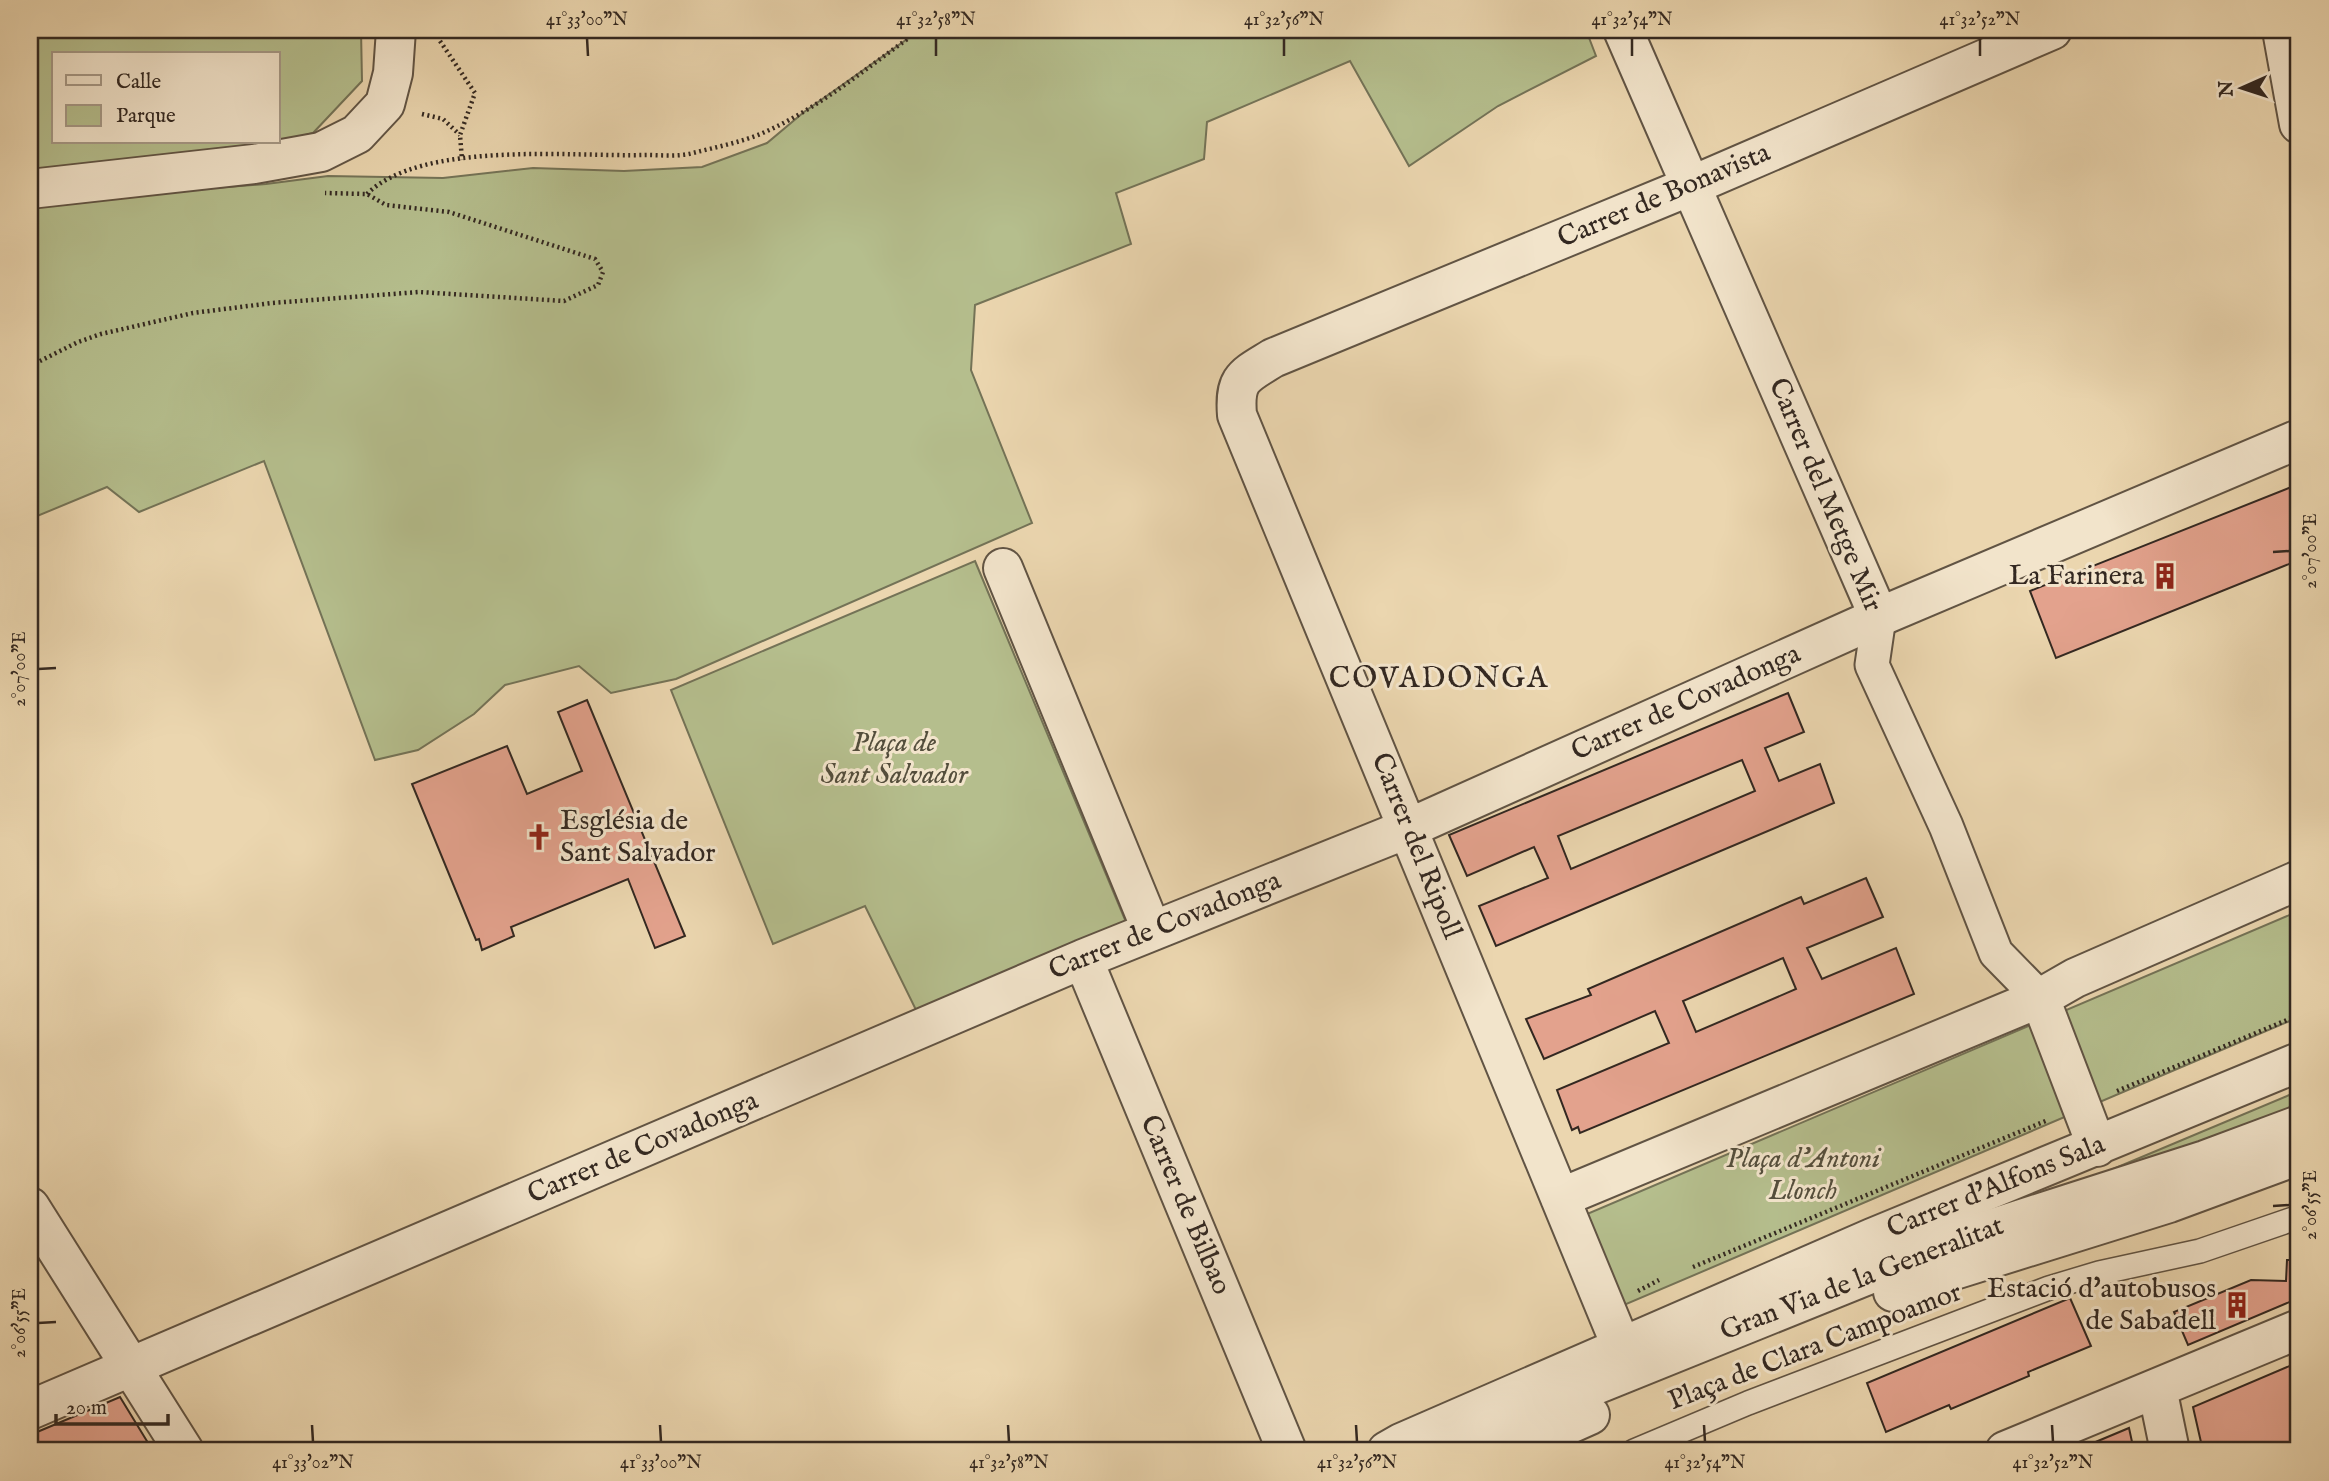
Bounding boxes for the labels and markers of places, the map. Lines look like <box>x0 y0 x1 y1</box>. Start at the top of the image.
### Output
place label: La Farinera <box>2008 559 2145 594</box>
building icon: La Farinera <box>2150 561 2180 591</box>
place label: Església de Sant Salvador <box>560 804 715 871</box>
church icon: Església de Sant Salvador <box>524 822 554 852</box>
place label: Estació d'autobusos de Sabadell <box>1987 1272 2216 1339</box>
building icon: Estació d'autobusos de Sabadell <box>2222 1290 2252 1320</box>

